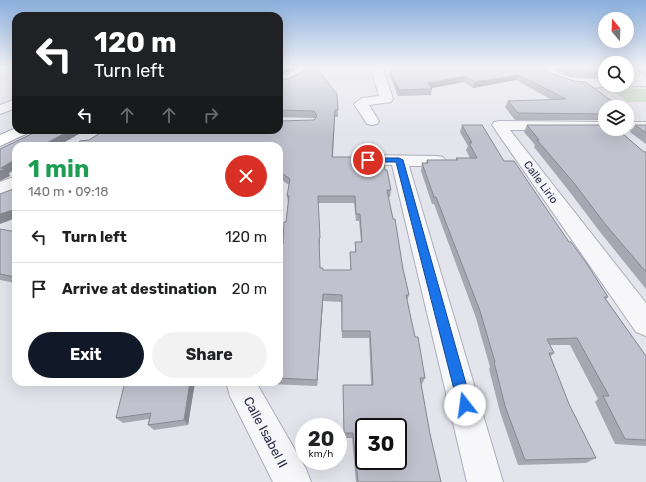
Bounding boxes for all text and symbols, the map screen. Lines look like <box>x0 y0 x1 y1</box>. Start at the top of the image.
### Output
north arrow <box>598 12 634 48</box>
map controls <box>598 12 634 136</box>
text: 120 m <box>94 26 177 59</box>
icon: left <box>28 28 80 80</box>
button: search <box>598 56 634 92</box>
text: Turn left <box>94 60 164 82</box>
button: layers <box>598 100 634 136</box>
icon: left <box>74 104 96 126</box>
icon: ahead <box>116 104 138 126</box>
icon: ahead <box>158 104 180 126</box>
icon: right <box>200 104 222 126</box>
pin <box>351 143 385 177</box>
icon: arrive <box>357 149 379 171</box>
text: 1 min <box>28 155 89 183</box>
button: close <box>225 155 267 197</box>
street label: Calle Lirio <box>521 158 560 206</box>
text: 140 m · 09:18 <box>28 184 108 199</box>
icon: left <box>28 226 50 248</box>
text: Turn left <box>62 228 127 246</box>
text: 120 m <box>225 228 267 246</box>
icon: arrive <box>28 278 50 300</box>
text: Arrive at destination <box>62 280 217 298</box>
text: 20 m <box>232 280 267 298</box>
button: Exit <box>28 332 144 378</box>
button: Share <box>152 332 267 378</box>
position arrow <box>444 384 486 426</box>
street label: Calle Isabel II <box>241 394 291 470</box>
speed limit sign: 30 <box>355 418 407 470</box>
text: 20 <box>308 427 334 451</box>
text: km/h <box>309 448 333 460</box>

